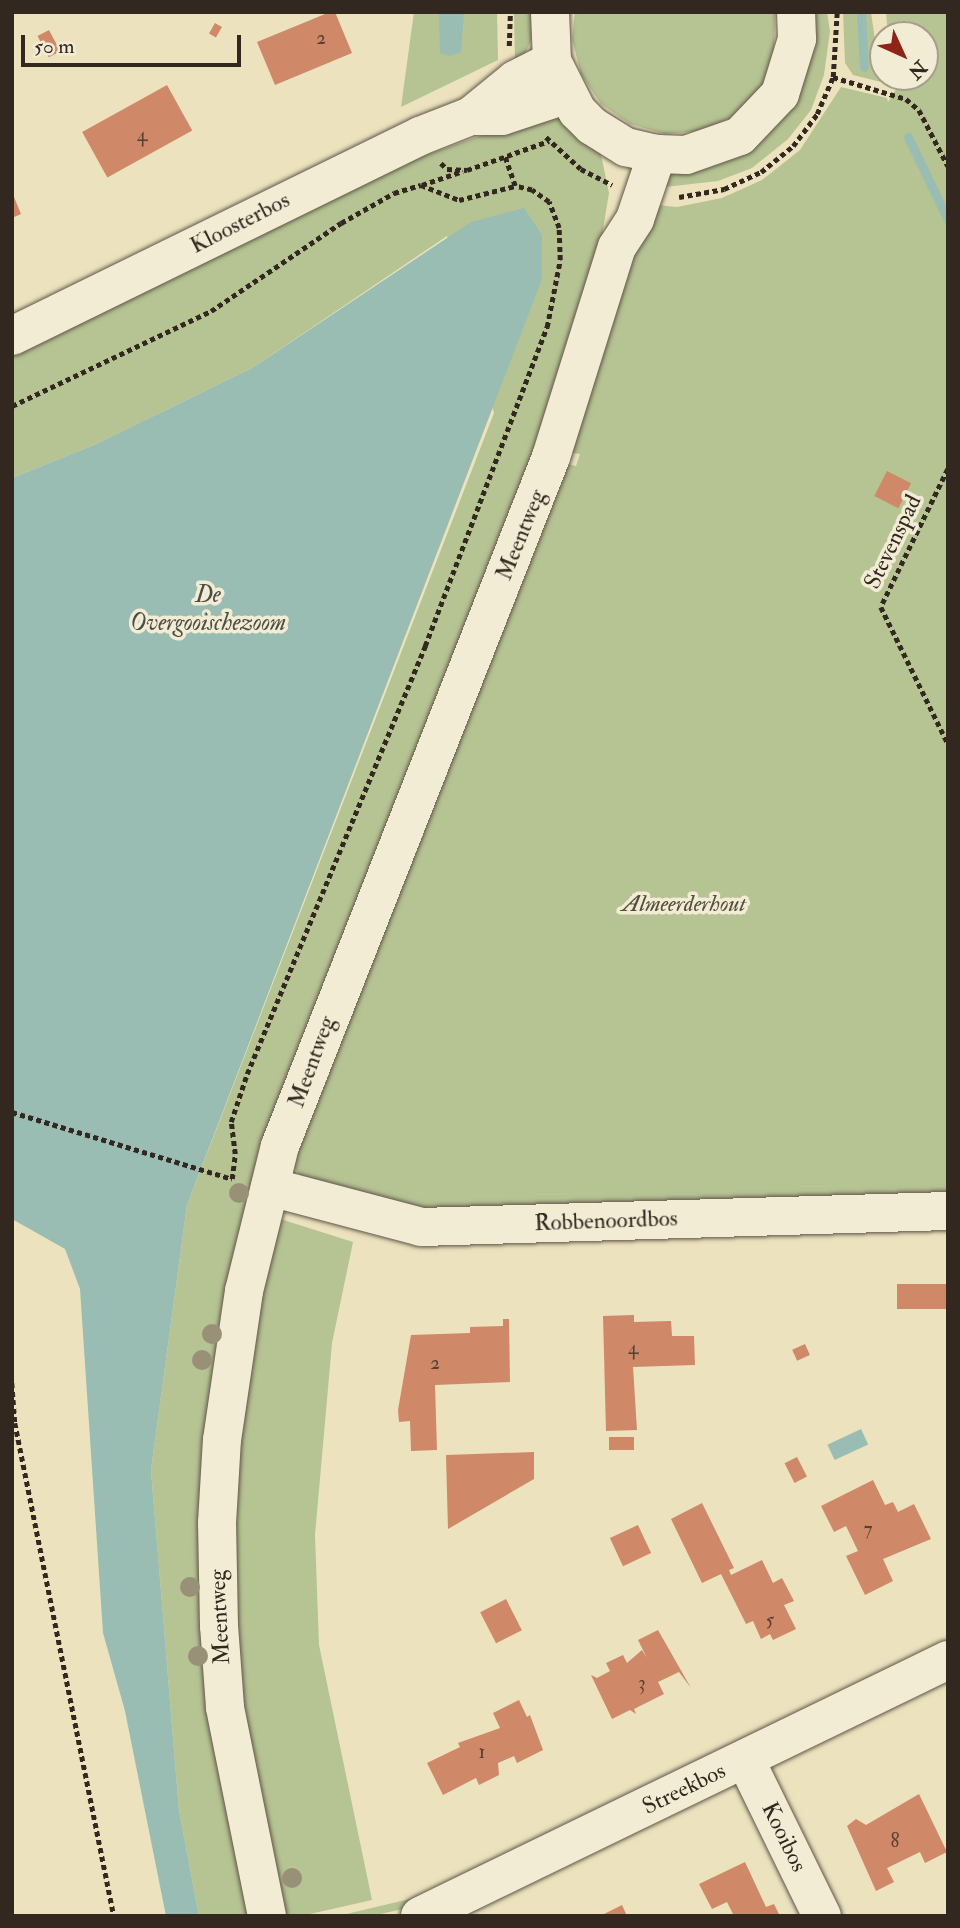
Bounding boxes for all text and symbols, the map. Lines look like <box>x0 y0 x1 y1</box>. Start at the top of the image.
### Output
scale bar <box>24 21 245 65</box>
north arrow <box>869 21 939 91</box>
house number: 2 <box>316 28 326 50</box>
text: 50 m <box>34 33 75 60</box>
text: N <box>903 55 932 84</box>
house number: 4 <box>137 125 147 147</box>
street label: Kloosterbos <box>186 186 294 260</box>
street label: Meentweg <box>490 486 552 584</box>
street label: Stevenspad <box>858 490 928 594</box>
water label: De Overgooischezoom <box>130 581 286 637</box>
park label: Almeerderhout <box>622 890 746 918</box>
street label: Meentweg <box>283 1013 341 1111</box>
street label: Robbenoordbos <box>534 1205 678 1237</box>
house number: 4 <box>628 1338 638 1360</box>
house number: 2 <box>430 1353 440 1375</box>
house number: 7 <box>864 1519 872 1541</box>
street label: Meentweg <box>204 1569 236 1665</box>
house number: 5 <box>766 1610 774 1632</box>
house number: 3 <box>638 1673 646 1695</box>
house number: 1 <box>479 1742 485 1764</box>
street label: Streekbos <box>638 1757 730 1821</box>
street label: Kooibos <box>755 1798 813 1876</box>
house number: 8 <box>891 1831 899 1853</box>

